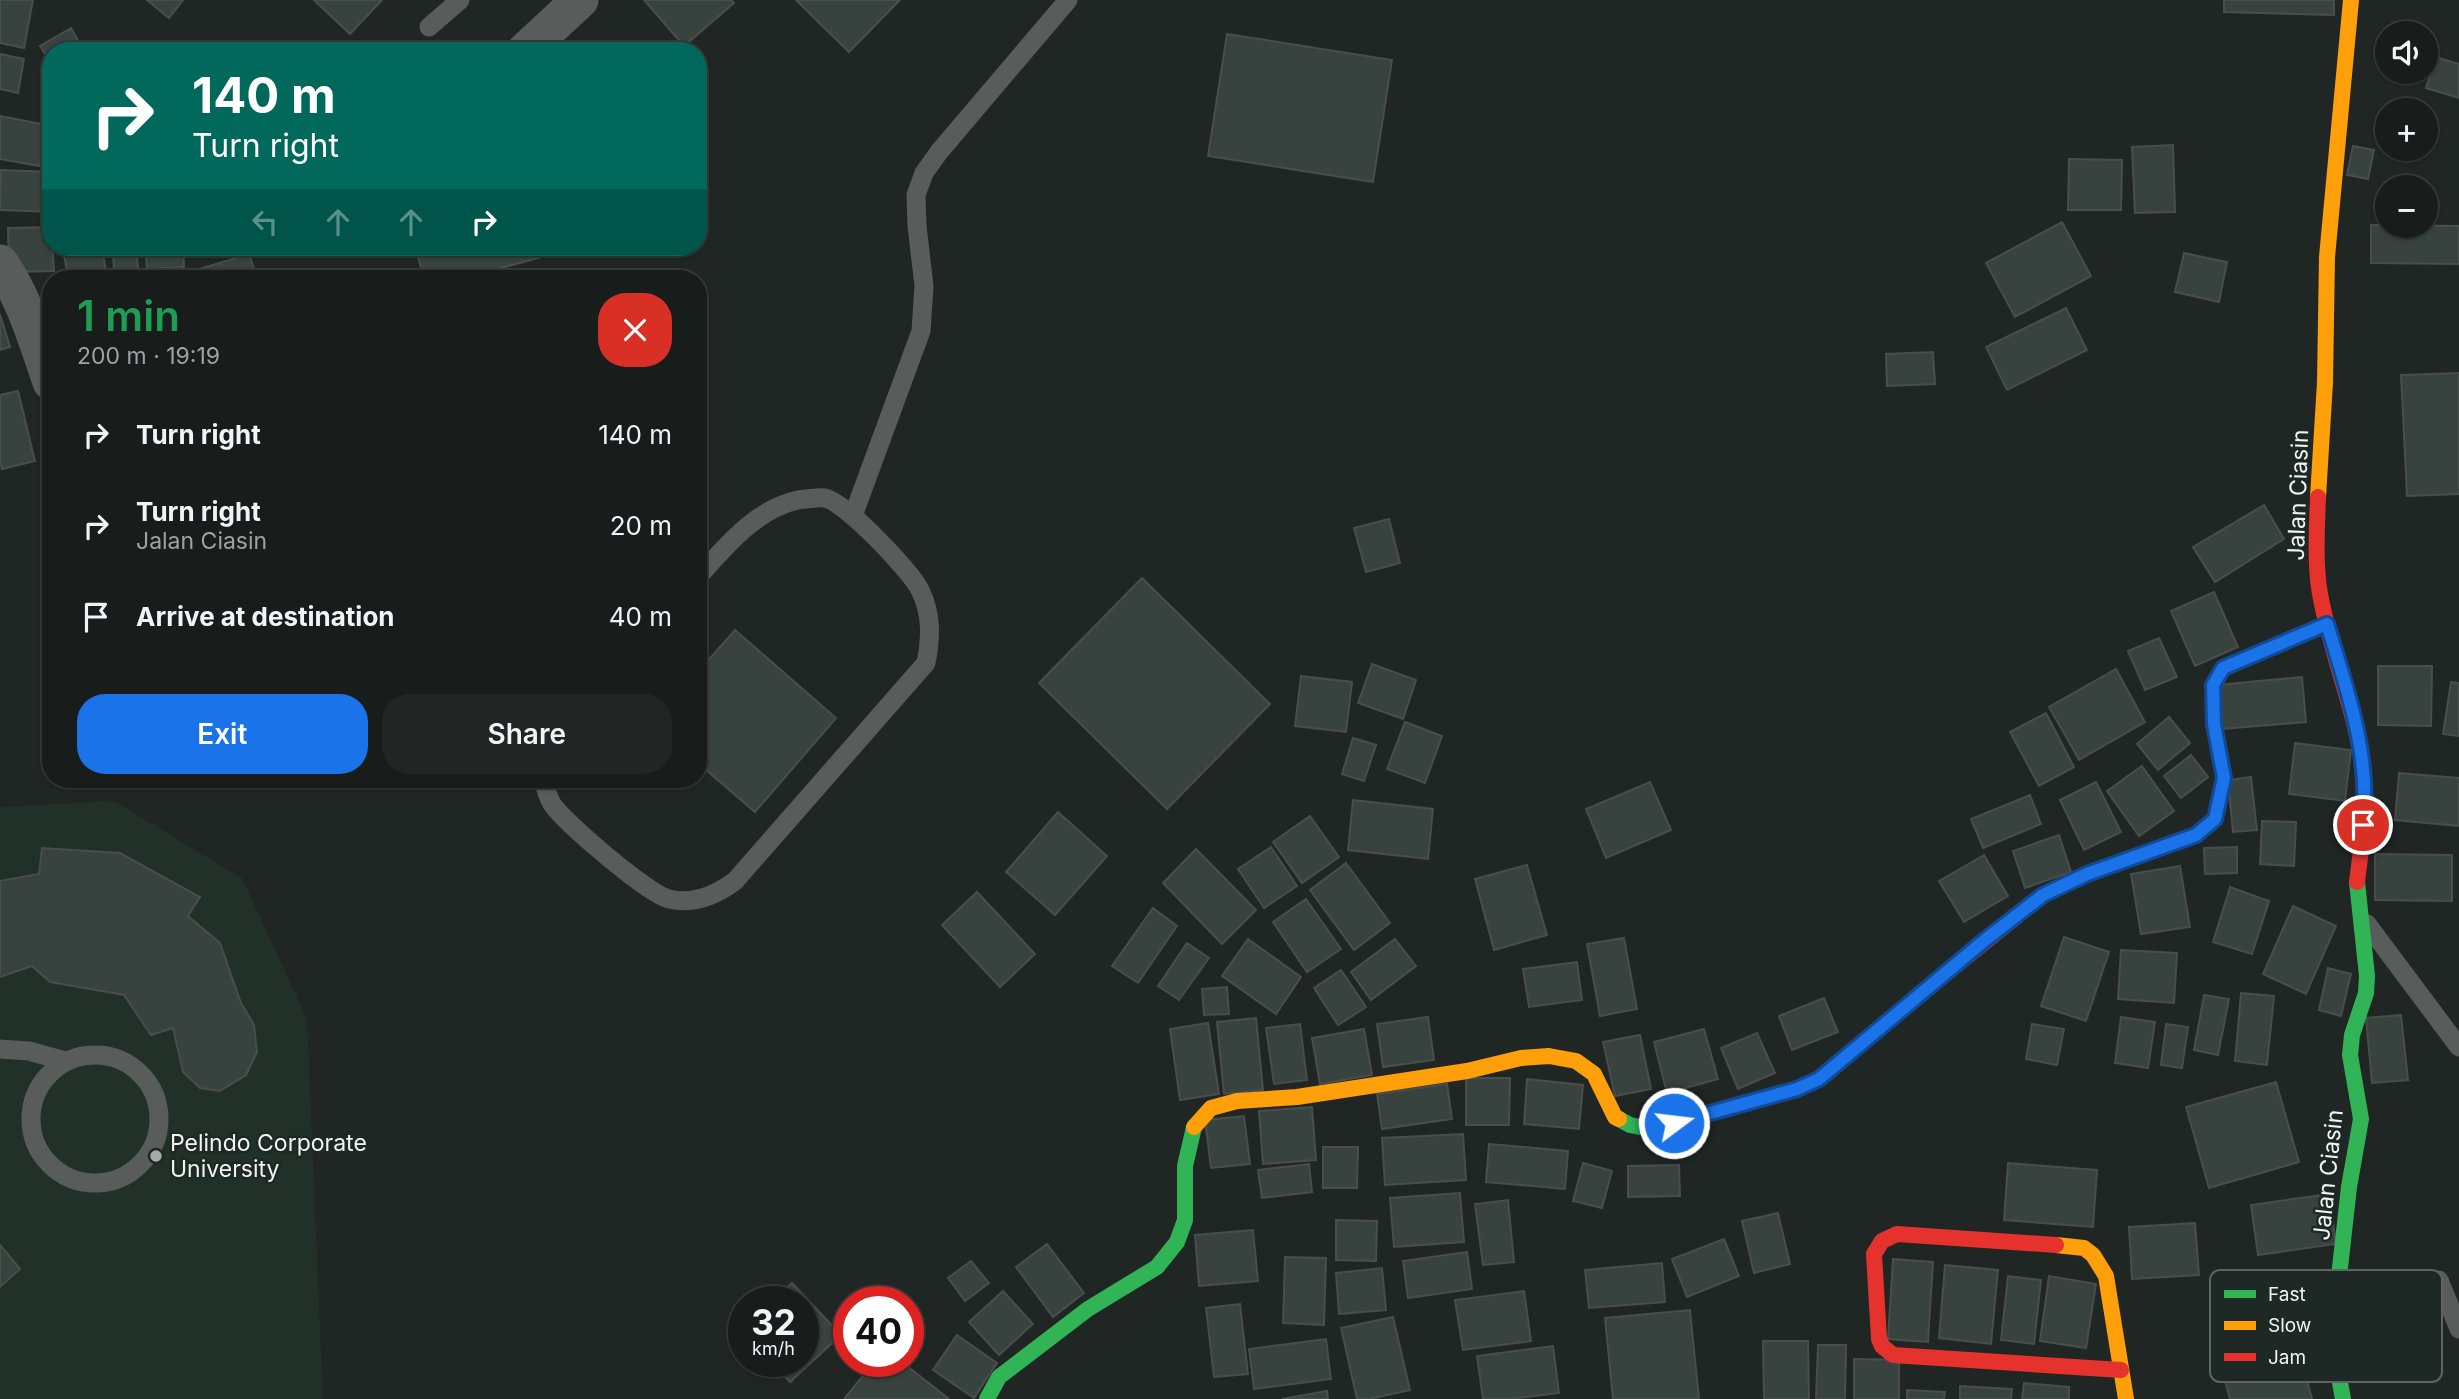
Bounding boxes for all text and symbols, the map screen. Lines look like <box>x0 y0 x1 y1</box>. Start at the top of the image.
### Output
map controls <box>2375 21 2438 238</box>
button: sound <box>2375 21 2438 84</box>
text: 140 m <box>192 66 336 125</box>
icon: right <box>77 70 168 161</box>
button: + <box>2375 98 2438 161</box>
text: Turn right <box>192 126 339 165</box>
button: − <box>2375 175 2438 238</box>
icon: left <box>246 203 284 241</box>
icon: ahead <box>319 203 357 241</box>
icon: ahead <box>392 203 430 241</box>
icon: right <box>465 203 503 241</box>
text: 1 min <box>77 290 180 341</box>
button: close <box>598 293 672 367</box>
text: 200 m · 19:19 <box>77 342 220 370</box>
icon: right <box>77 416 115 454</box>
text: Turn right <box>136 419 261 450</box>
text: 140 m <box>598 419 672 450</box>
street label: Jalan Ciasin <box>2282 429 2314 561</box>
text: Turn right <box>136 496 261 527</box>
icon: right <box>77 507 115 545</box>
text: 20 m <box>610 510 672 541</box>
text: Jalan Ciasin <box>136 527 267 555</box>
icon: arrive <box>77 598 115 636</box>
text: Arrive at destination <box>136 601 395 632</box>
text: 40 m <box>609 601 672 632</box>
button: Exit <box>77 694 368 774</box>
button: Share <box>382 694 672 774</box>
pin <box>2333 795 2393 855</box>
icon: arrive <box>2344 806 2382 844</box>
position arrow <box>1637 1086 1711 1160</box>
street label: Jalan Ciasin <box>2307 1108 2349 1242</box>
place label: Pelindo Corporate University <box>170 1129 367 1183</box>
marker: Pelindo Corporate University <box>148 1148 164 1164</box>
legend <box>2210 1270 2442 1382</box>
text: Fast <box>2268 1283 2306 1306</box>
speed limit sign: 40 <box>833 1286 924 1377</box>
text: 32 <box>751 1301 796 1343</box>
text: Slow <box>2268 1314 2311 1337</box>
text: km/h <box>752 1338 795 1359</box>
text: Jam <box>2268 1346 2306 1369</box>

